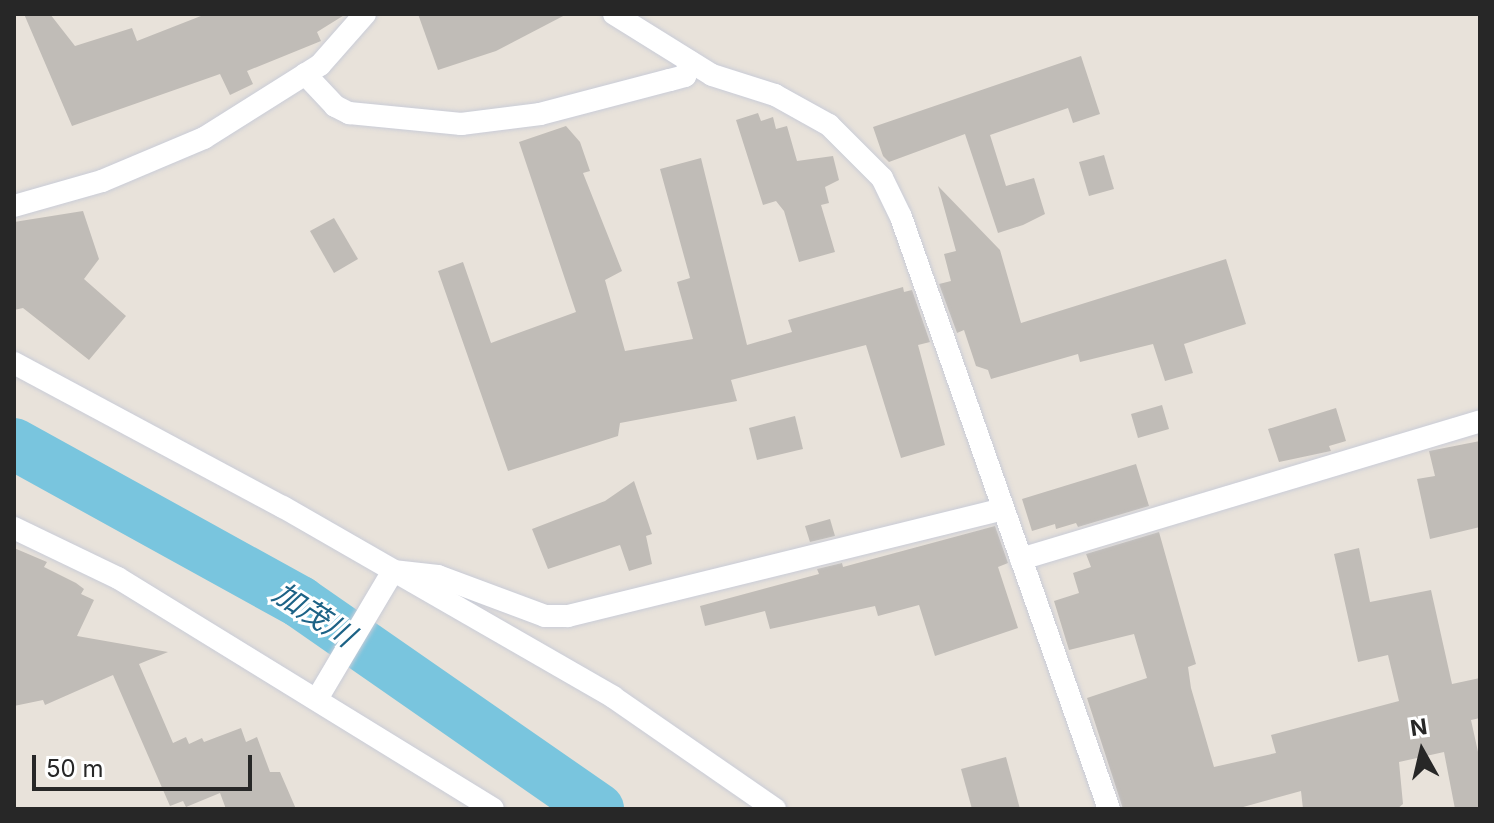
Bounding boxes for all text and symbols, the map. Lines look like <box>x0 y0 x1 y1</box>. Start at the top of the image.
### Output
water label: 加茂川 <box>266 574 362 654</box>
north arrow <box>1382 711 1462 791</box>
text: N <box>1409 713 1429 741</box>
scale bar <box>36 739 256 789</box>
text: 50 m <box>46 754 104 783</box>

